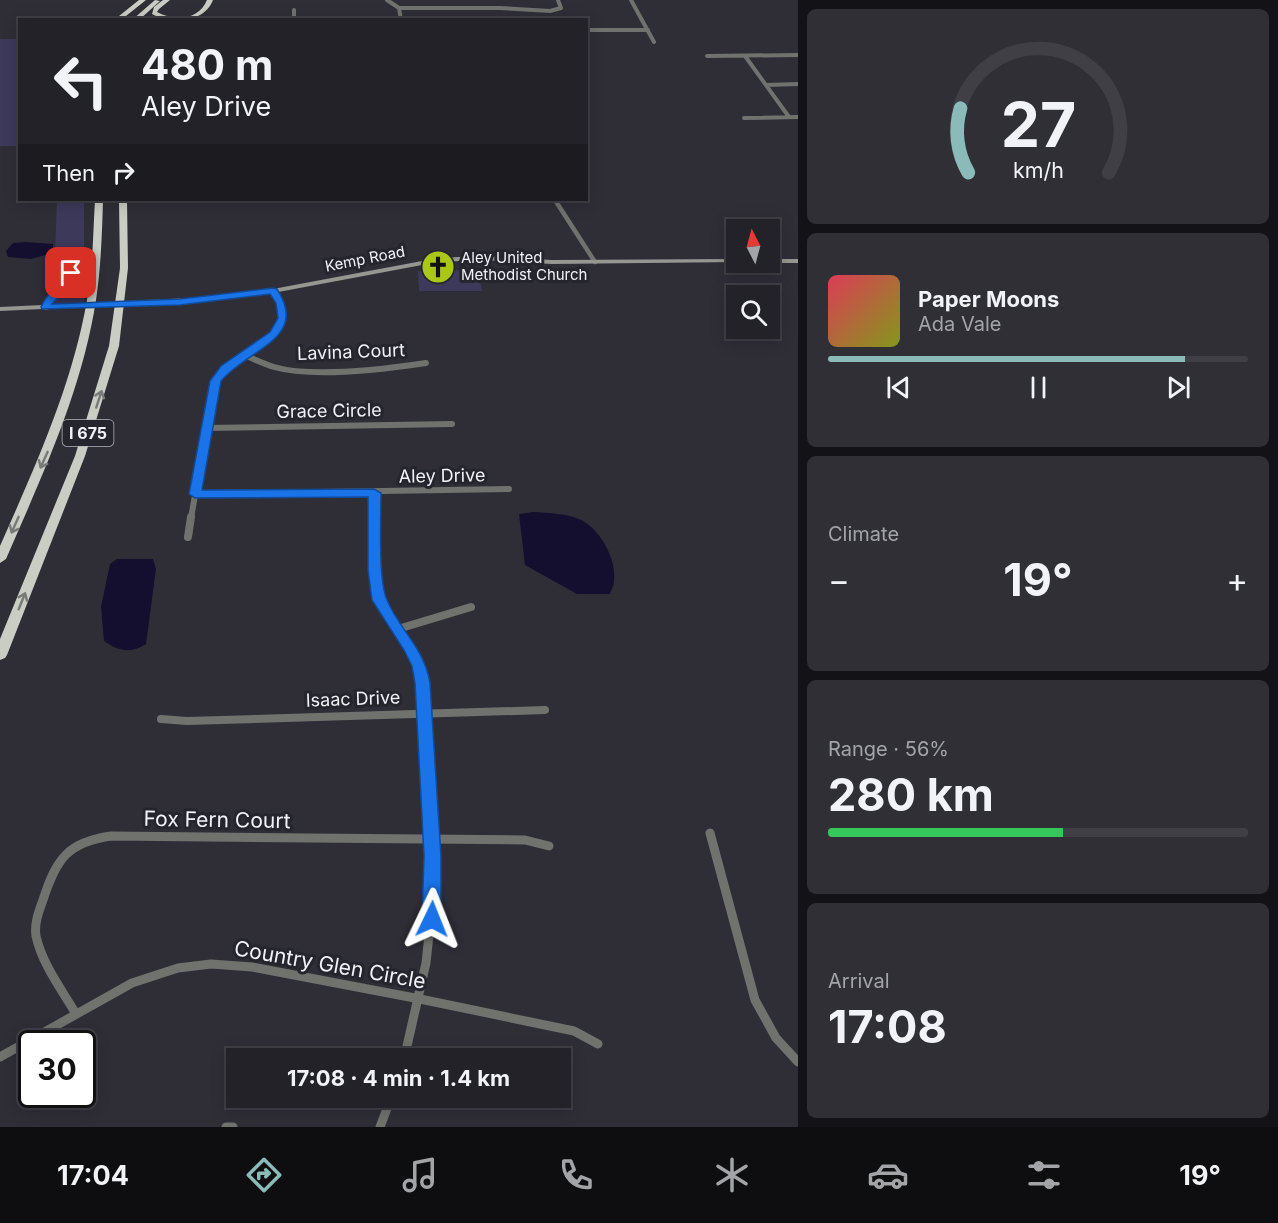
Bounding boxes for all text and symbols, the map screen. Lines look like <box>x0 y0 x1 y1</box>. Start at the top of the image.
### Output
text: 480 m <box>141 39 273 90</box>
icon: left <box>42 42 120 120</box>
text: 27 <box>1000 87 1076 162</box>
text: Aley Drive <box>141 90 271 123</box>
icon: right <box>107 156 140 189</box>
text: km/h <box>1013 158 1063 184</box>
text: Then <box>42 160 95 186</box>
north arrow <box>726 219 780 273</box>
map controls <box>726 219 780 339</box>
street label: Kemp Road <box>323 241 406 276</box>
pin <box>45 247 96 298</box>
place label: Aley United Methodist Church <box>461 248 587 284</box>
church icon: Aley United Methodist Church <box>420 249 456 285</box>
icon: arrive <box>54 256 87 289</box>
button: search <box>726 285 780 339</box>
text: Paper Moons <box>918 286 1059 312</box>
text: Ada Vale <box>918 312 1001 336</box>
street label: Lavina Court <box>297 339 405 364</box>
icon: previous <box>882 371 915 404</box>
icon: pause <box>1022 371 1055 404</box>
icon: next <box>1162 371 1195 404</box>
one-way arrow <box>94 390 105 409</box>
street label: Grace Circle <box>276 399 382 422</box>
road number: I 675 <box>62 420 113 446</box>
one-way arrow <box>37 451 49 469</box>
street label: Aley Drive <box>398 464 486 487</box>
one-way arrow <box>9 515 20 533</box>
text: Climate <box>828 522 899 546</box>
text: 19° <box>1003 552 1073 607</box>
text: − <box>828 560 850 600</box>
text: + <box>1226 560 1248 600</box>
one-way arrow <box>17 592 28 610</box>
street label: Isaac Drive <box>305 686 401 711</box>
text: Range · 56% <box>828 737 949 761</box>
text: 280 km <box>828 767 994 822</box>
street label: Fox Fern Court <box>143 806 291 833</box>
position arrow <box>400 887 464 951</box>
street label: Country Glen Circle <box>232 935 428 994</box>
text: Arrival <box>828 969 890 993</box>
text: 17:08 <box>828 999 947 1054</box>
speed limit sign: 30 <box>18 1030 96 1108</box>
text: 17:08 · 4 min · 1.4 km <box>287 1065 510 1091</box>
icon: directions <box>243 1154 285 1196</box>
icon: music <box>399 1154 441 1196</box>
icon: phone <box>555 1154 597 1196</box>
icon: climate <box>711 1154 753 1196</box>
icon: car <box>867 1154 909 1196</box>
icon: filters <box>1023 1154 1065 1196</box>
text: 17:04 <box>57 1159 129 1192</box>
text: 19° <box>1179 1159 1221 1192</box>

